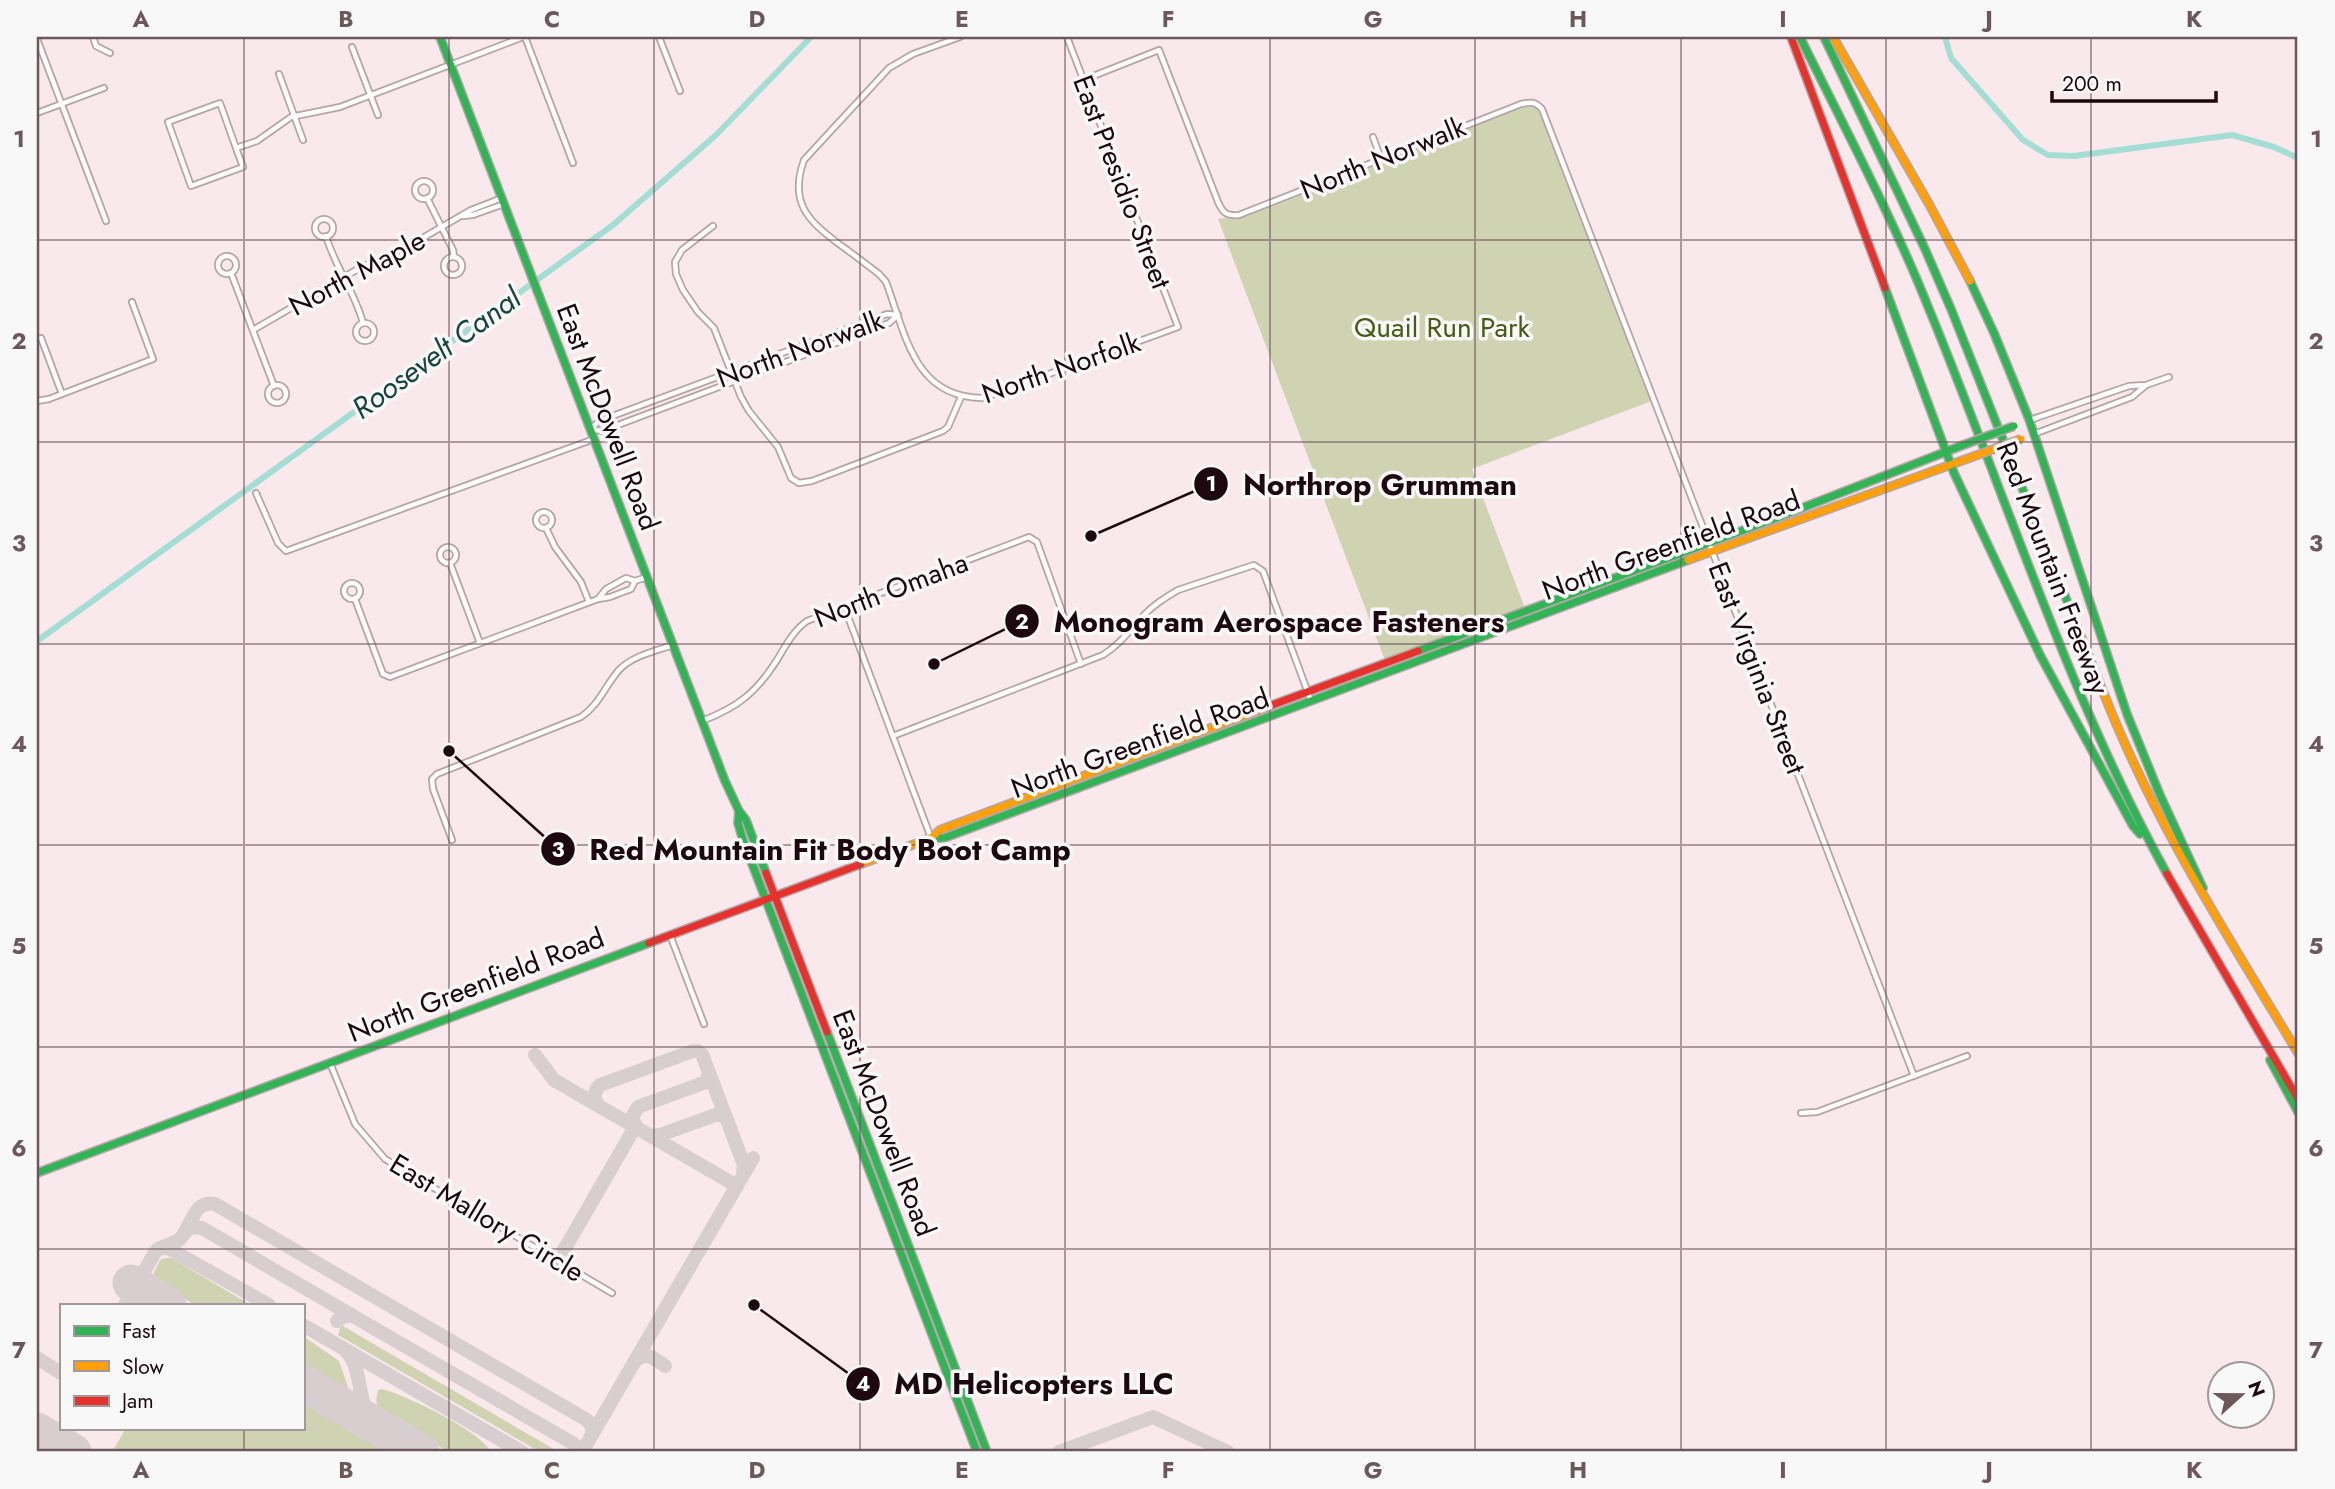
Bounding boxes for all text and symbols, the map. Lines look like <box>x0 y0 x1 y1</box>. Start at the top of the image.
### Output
text: A <box>132 2 150 36</box>
text: B <box>338 2 354 36</box>
text: C <box>544 2 560 36</box>
text: D <box>749 2 766 36</box>
text: E <box>955 2 969 36</box>
text: F <box>1162 2 1174 36</box>
text: G <box>1364 2 1382 36</box>
text: H <box>1569 2 1587 36</box>
text: I <box>1779 2 1787 36</box>
text: J <box>1981 2 1993 36</box>
text: K <box>2186 2 2203 36</box>
scale bar <box>2052 60 2216 104</box>
street label: East Presidio Street <box>1062 69 1182 295</box>
text: 200 m <box>2062 69 2122 99</box>
street label: North Norwalk <box>1294 106 1472 210</box>
text: 1 <box>13 122 25 156</box>
text: 1 <box>2310 122 2322 156</box>
street label: North Maple <box>281 220 433 326</box>
water label: Roosevelt Canal <box>343 276 530 429</box>
street label: East McDowell Road <box>546 298 670 536</box>
street label: North Norwalk <box>711 300 890 398</box>
park label: Quail Run Park <box>1354 307 1531 348</box>
street label: North Norfolk <box>976 322 1146 414</box>
text: 2 <box>11 324 27 358</box>
text: 2 <box>2308 324 2324 358</box>
street label: Red Mountain Freeway <box>1986 435 2120 701</box>
callout: Northrop Grumman <box>1193 459 1531 510</box>
text: Northrop Grumman <box>1243 463 1517 506</box>
text: 1 <box>1206 469 1216 499</box>
street label: North Greenfield Road <box>1536 479 1806 611</box>
text: 3 <box>12 526 26 560</box>
text: 3 <box>2309 526 2323 560</box>
street label: North Omaha <box>808 542 974 638</box>
street label: East Virginia Street <box>1698 556 1816 780</box>
callout: Monogram Aerospace Fasteners <box>1004 596 1518 647</box>
text: Monogram Aerospace Fasteners <box>1054 600 1504 643</box>
text: 2 <box>1015 607 1029 637</box>
street label: North Greenfield Road <box>1005 677 1275 809</box>
text: 4 <box>11 727 27 761</box>
text: 4 <box>2308 727 2324 761</box>
callout: Red Mountain Fit Body Boot Camp <box>540 824 1085 875</box>
text: Red Mountain Fit Body Boot Camp <box>589 828 1071 871</box>
text: 3 <box>551 835 565 865</box>
street label: North Greenfield Road <box>342 917 610 1053</box>
text: 5 <box>12 929 26 963</box>
text: 5 <box>2309 929 2323 963</box>
street label: East McDowell Road <box>822 1004 946 1242</box>
text: 6 <box>11 1131 27 1165</box>
text: 6 <box>2308 1131 2324 1165</box>
street label: East Mallory Circle <box>382 1144 592 1292</box>
legend <box>60 1304 304 1430</box>
text: Fast <box>122 1316 155 1346</box>
text: 7 <box>12 1333 26 1367</box>
text: 7 <box>2309 1333 2323 1367</box>
text: Slow <box>122 1352 164 1382</box>
callout: MD Helicopters LLC <box>845 1358 1188 1409</box>
north arrow <box>2206 1360 2276 1430</box>
text: MD Helicopters LLC <box>894 1362 1174 1405</box>
text: 4 <box>856 1369 870 1399</box>
text: N <box>2241 1377 2272 1401</box>
text: Jam <box>119 1386 154 1416</box>
text: A <box>132 1453 150 1487</box>
text: B <box>338 1453 354 1487</box>
text: C <box>544 1453 560 1487</box>
text: D <box>749 1453 766 1487</box>
text: E <box>955 1453 969 1487</box>
text: F <box>1162 1453 1174 1487</box>
text: G <box>1364 1453 1382 1487</box>
text: H <box>1569 1453 1587 1487</box>
text: I <box>1779 1453 1787 1487</box>
text: J <box>1981 1453 1993 1487</box>
text: K <box>2186 1453 2203 1487</box>

